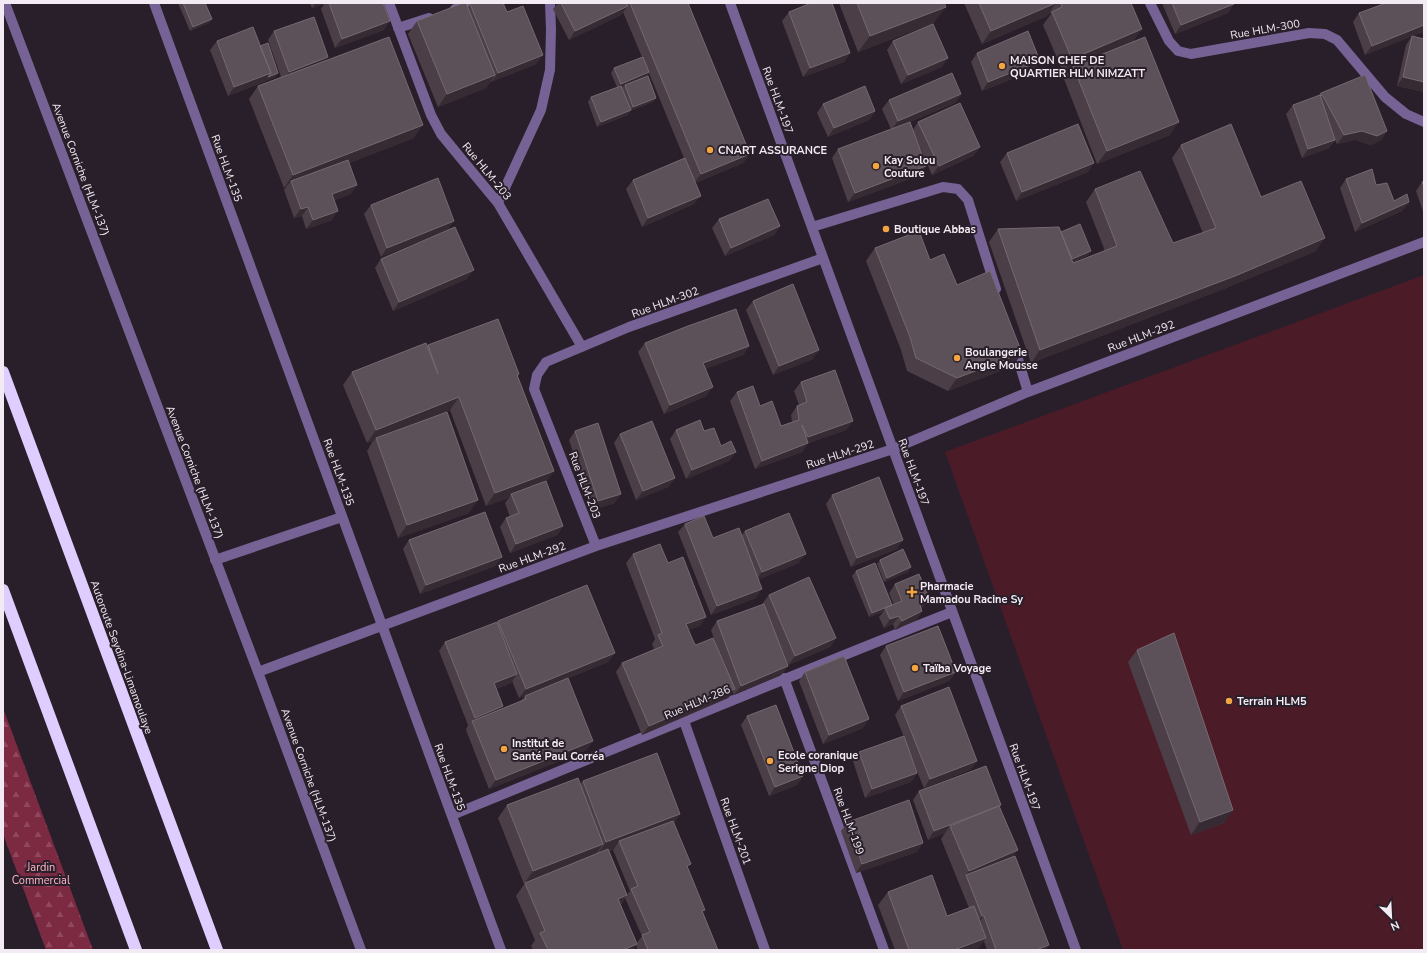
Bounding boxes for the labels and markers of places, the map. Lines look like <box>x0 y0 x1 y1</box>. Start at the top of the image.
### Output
place label: MAISON CHEF DE QUARTIER HLM NIMZATT <box>1010 53 1145 81</box>
marker: MAISON CHEF DE QUARTIER HLM NIMZATT <box>997 61 1007 71</box>
place label: CNART ASSURANCE <box>718 143 827 158</box>
marker: CNART ASSURANCE <box>705 145 715 155</box>
place label: Kay Solou Couture <box>884 153 935 181</box>
marker: Kay Solou Couture <box>871 161 881 171</box>
place label: Boutique Abbas <box>894 222 976 237</box>
marker: Boutique Abbas <box>881 224 891 234</box>
place label: Boulangerie Angle Mousse <box>965 345 1038 373</box>
marker: Boulangerie Angle Mousse <box>952 353 962 363</box>
place label: Pharmacie Mamadou Racine Sy <box>920 579 1023 607</box>
marker: Pharmacie Mamadou Racine Sy <box>907 587 917 597</box>
place label: Taïba Voyage <box>923 661 991 676</box>
marker: Taïba Voyage <box>910 663 920 673</box>
place label: Terrain HLM5 <box>1237 694 1307 709</box>
marker: Terrain HLM5 <box>1224 696 1234 706</box>
place label: Institut de Santé Paul Corréa <box>512 736 604 764</box>
marker: Institut de Santé Paul Corréa <box>499 744 509 754</box>
place label: Ecole coranique Serigne Diop <box>778 748 858 776</box>
marker: Ecole coranique Serigne Diop <box>765 756 775 766</box>

